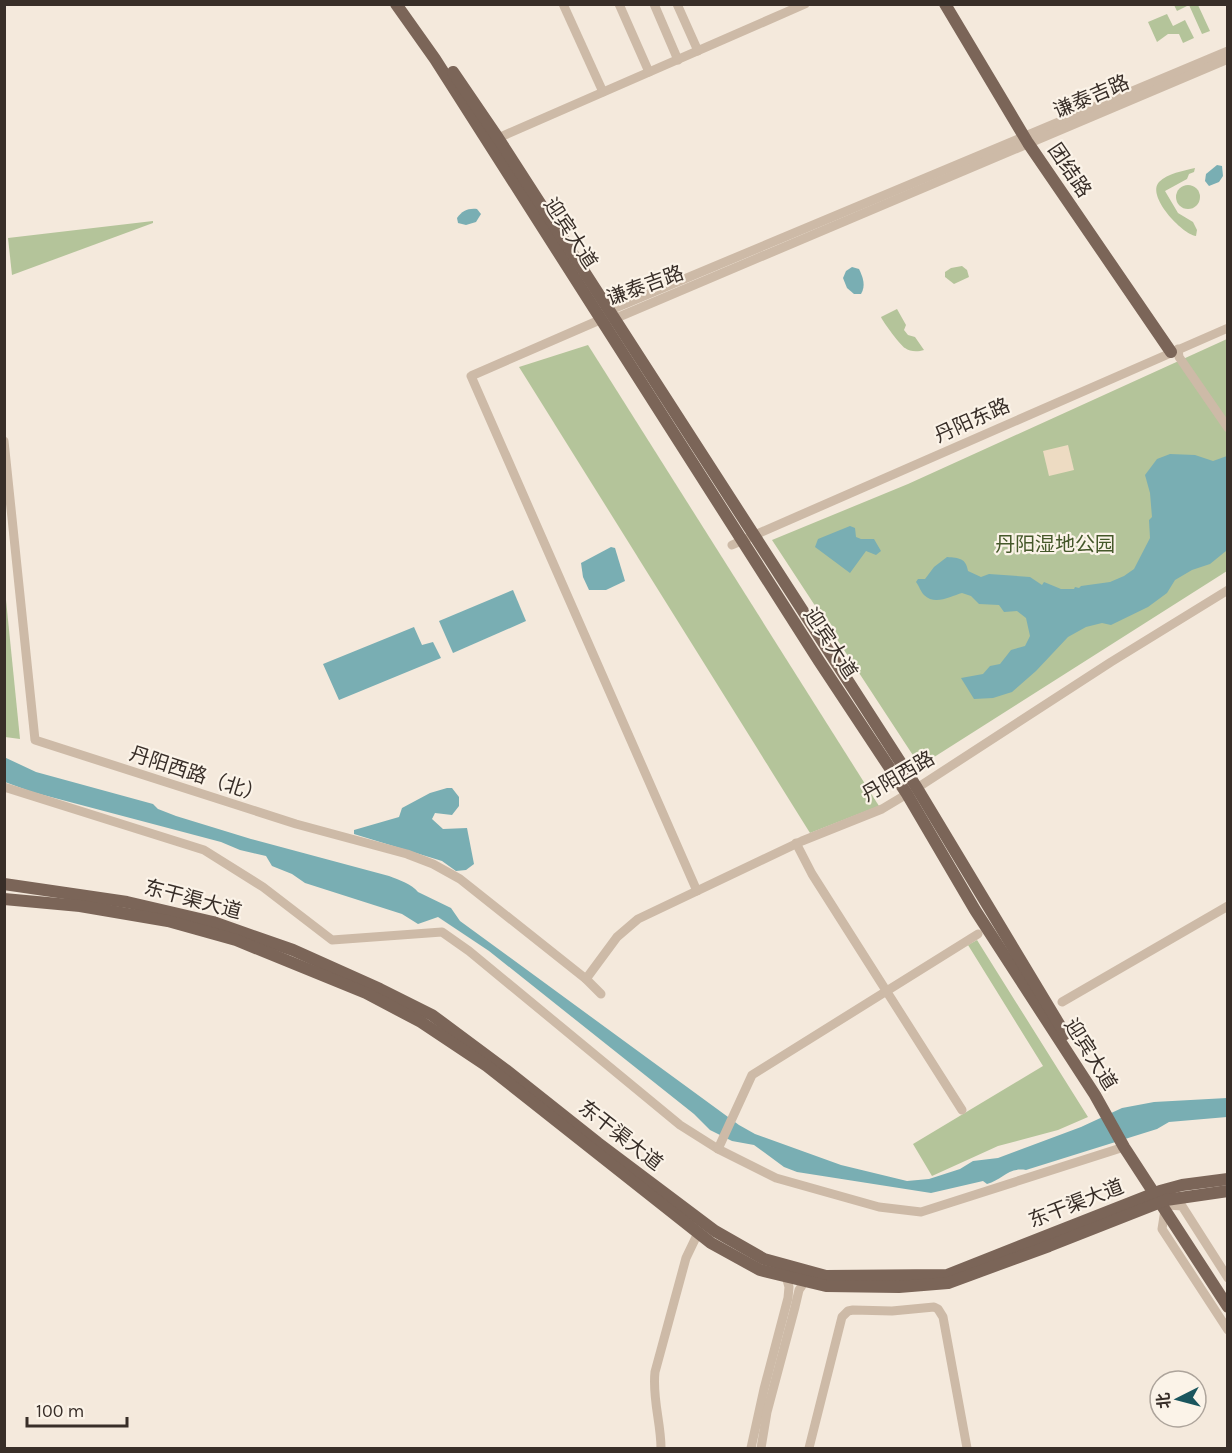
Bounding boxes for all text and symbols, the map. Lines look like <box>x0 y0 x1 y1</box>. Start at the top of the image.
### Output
street label: 谦泰吉路 <box>1050 70 1133 123</box>
street label: 团结路 <box>1043 139 1096 202</box>
street label: 迎宾大道 <box>539 193 602 273</box>
street label: 谦泰吉路 <box>604 261 687 310</box>
street label: 丹阳东路 <box>931 394 1013 447</box>
park label: 丹阳湿地公园 <box>995 533 1115 556</box>
street label: 迎宾大道 <box>799 603 862 683</box>
street label: 丹阳西路（北） <box>127 742 267 807</box>
street label: 丹阳西路 <box>858 746 939 806</box>
street label: 东干渠大道 <box>142 875 244 924</box>
street label: 迎宾大道 <box>1060 1014 1122 1094</box>
street label: 东干渠大道 <box>574 1096 667 1175</box>
street label: 东干渠大道 <box>1025 1175 1127 1232</box>
north arrow <box>1148 1369 1208 1429</box>
scale bar <box>27 1390 128 1428</box>
text: 北 <box>1153 1392 1174 1409</box>
text: 100 m <box>36 1400 84 1422</box>

